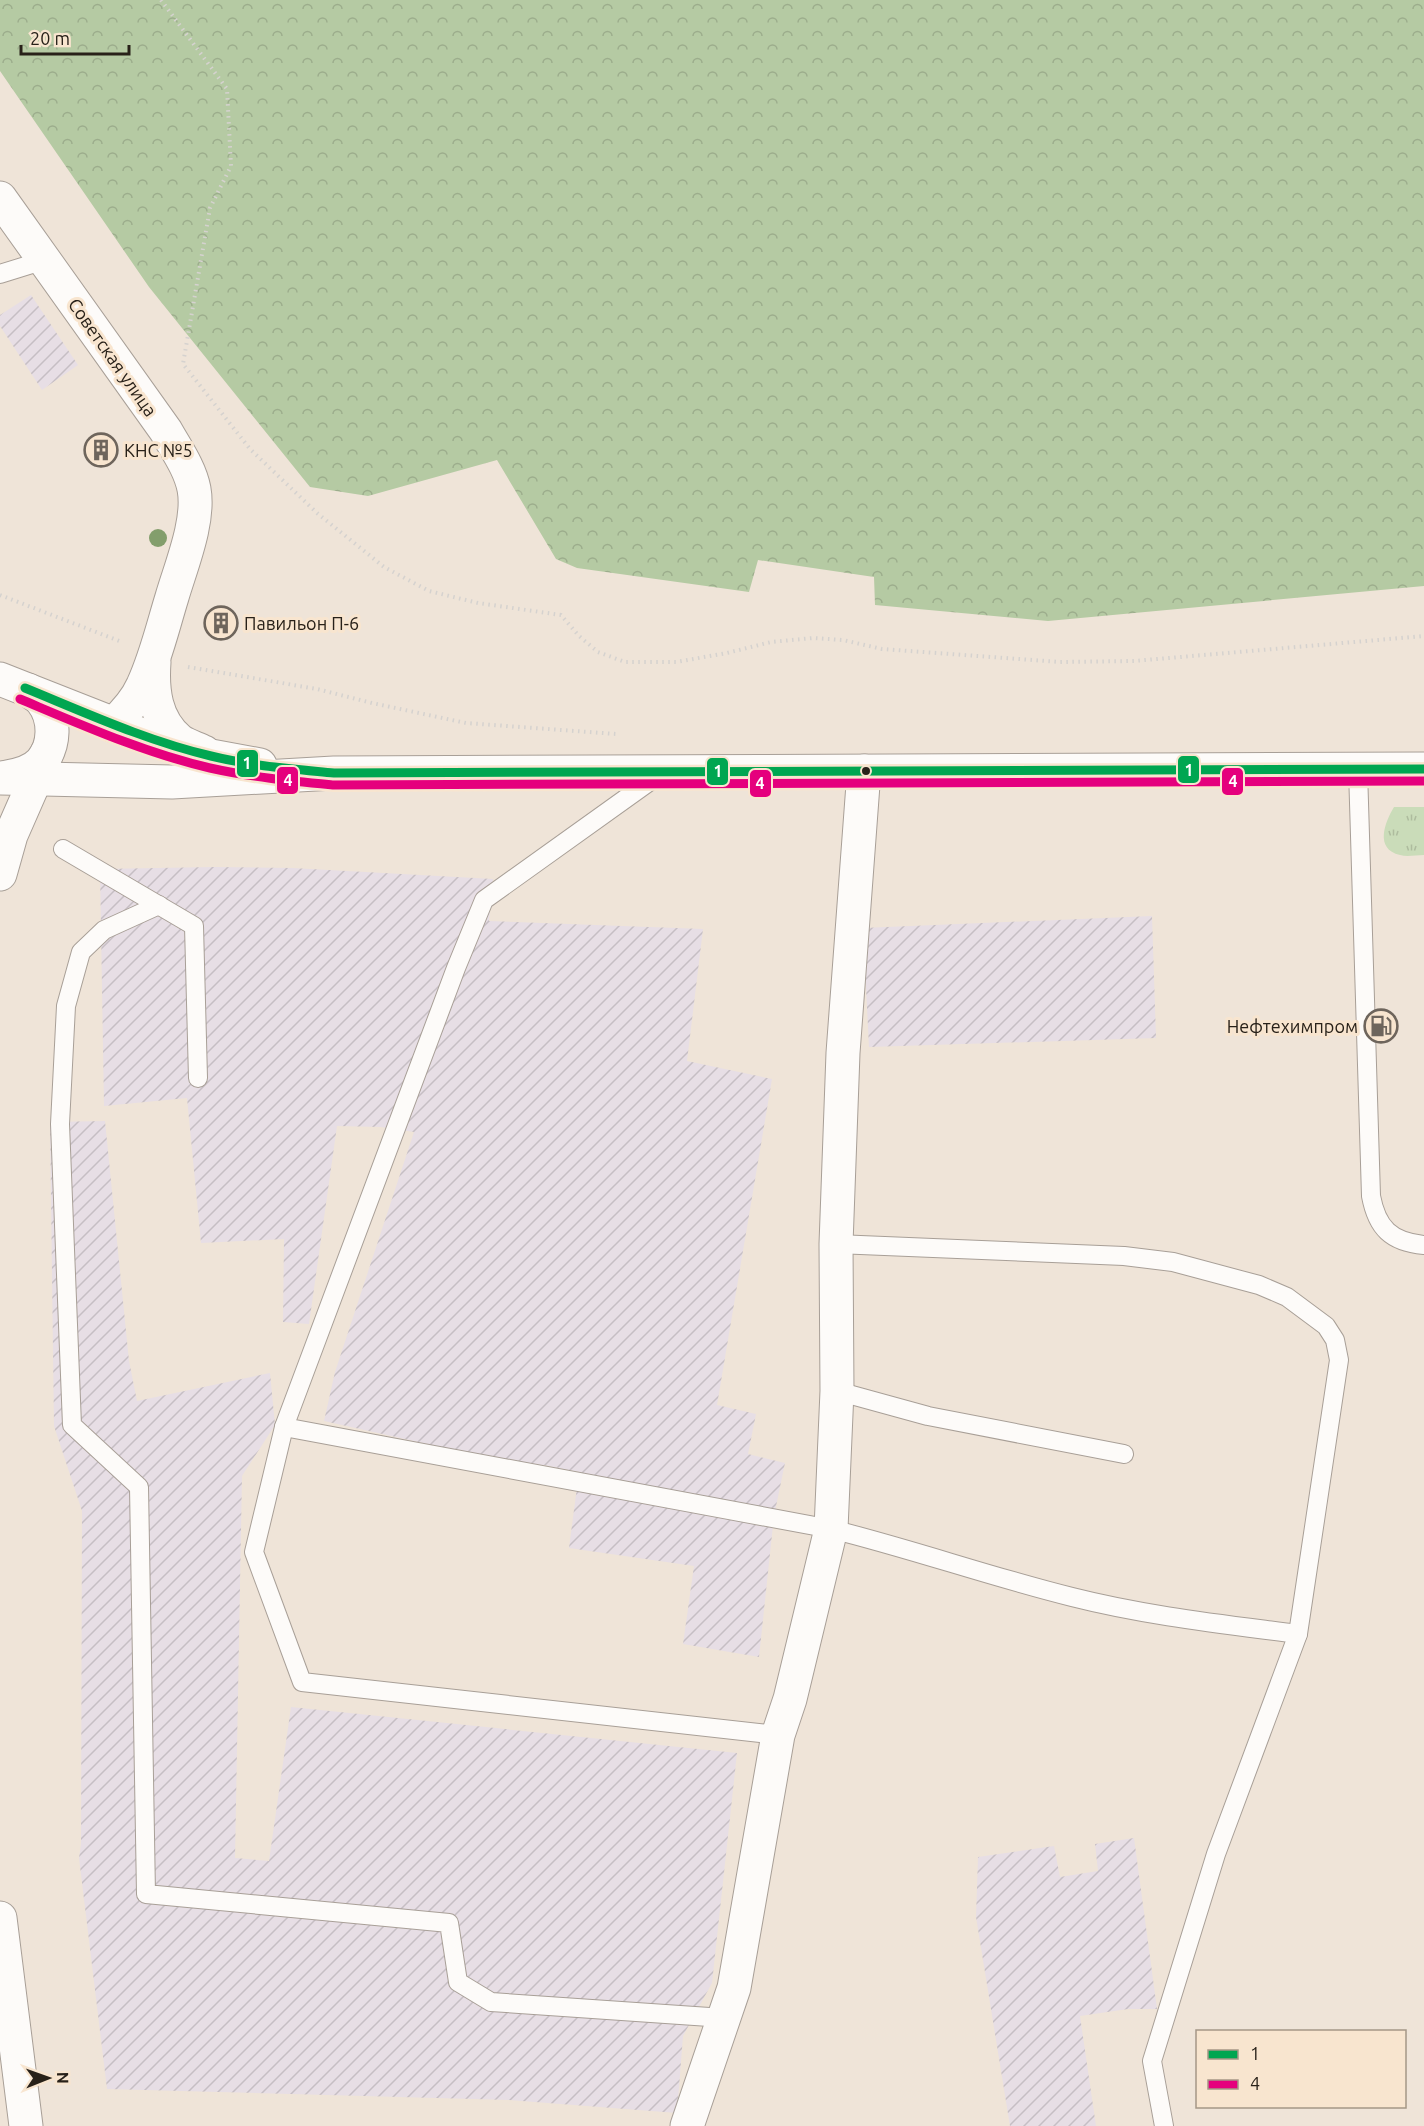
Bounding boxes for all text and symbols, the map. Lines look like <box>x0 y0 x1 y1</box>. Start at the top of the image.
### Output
scale bar <box>21 18 129 56</box>
text: 20 m <box>30 28 70 48</box>
street label: Советская улица <box>65 294 161 420</box>
building icon: КНС №5 <box>83 432 119 468</box>
place label: КНС №5 <box>124 440 193 460</box>
building icon: Павильон П-6 <box>203 605 239 641</box>
place label: Павильон П-6 <box>244 613 359 633</box>
line badge: 1 <box>236 749 259 778</box>
text: 1 <box>242 754 252 772</box>
line badge: 1 <box>1177 755 1200 784</box>
line badge: 1 <box>706 757 729 786</box>
text: 1 <box>1184 761 1194 779</box>
text: 1 <box>713 762 723 780</box>
unlabelled marker <box>860 765 872 777</box>
line badge: 4 <box>276 766 299 795</box>
line badge: 4 <box>1221 767 1244 796</box>
line badge: 4 <box>749 769 772 798</box>
text: 4 <box>283 771 293 789</box>
text: 4 <box>1228 772 1238 790</box>
text: 4 <box>755 774 765 792</box>
fuel station icon: Нефтехимпром <box>1363 1008 1399 1044</box>
place label: Нефтехимпром <box>1227 1016 1358 1036</box>
legend <box>1196 2030 1406 2108</box>
text: 1 <box>1250 2043 1260 2063</box>
north arrow <box>18 2048 78 2108</box>
text: N <box>54 2072 72 2084</box>
text: 4 <box>1250 2073 1260 2093</box>

